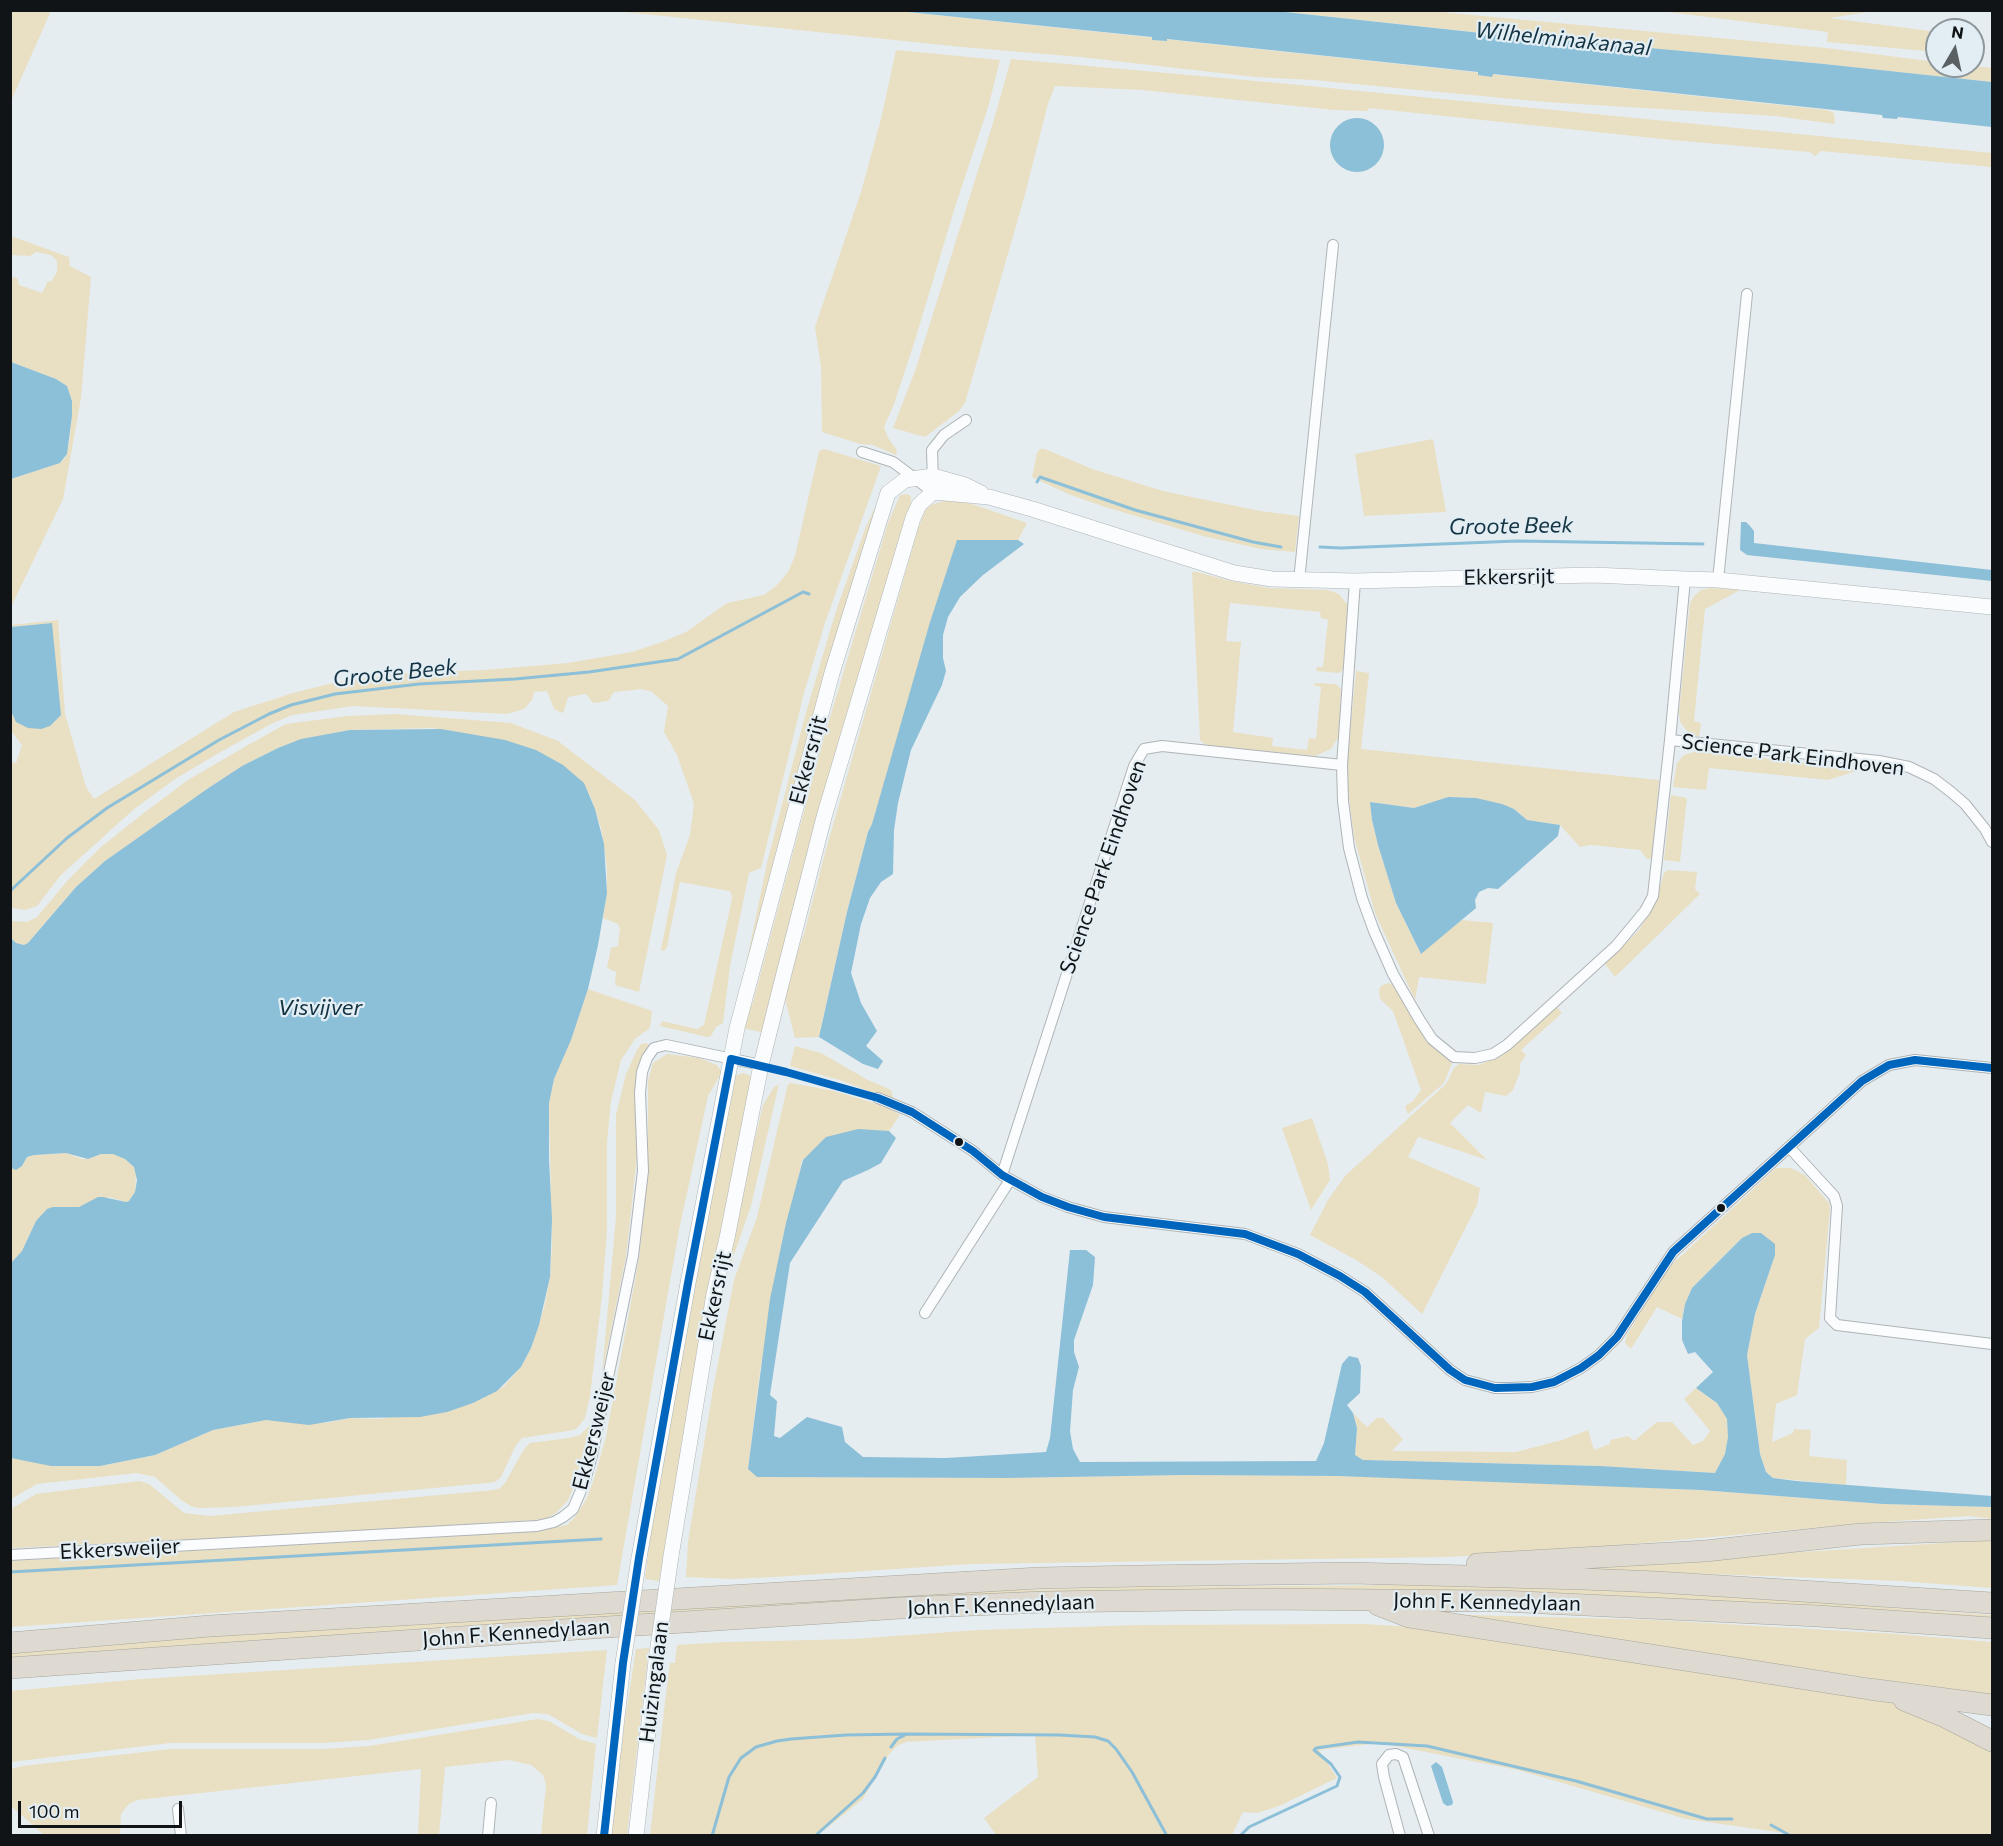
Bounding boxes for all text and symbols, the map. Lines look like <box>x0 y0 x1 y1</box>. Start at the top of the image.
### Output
water label: Wilhelminakanaal <box>1474 17 1652 61</box>
north arrow <box>1925 18 1985 78</box>
text: N <box>1950 21 1965 42</box>
water label: Groote Beek <box>1449 512 1573 540</box>
street label: Ekkersrijt <box>1463 564 1555 590</box>
water label: Groote Beek <box>332 653 458 693</box>
street label: Ekkersrijt <box>784 713 832 807</box>
street label: Science Park Eindhoven <box>1680 729 1906 781</box>
street label: Science Park Eindhoven <box>1055 757 1151 977</box>
water label: Visvijver <box>278 995 362 1021</box>
unlabelled marker <box>953 1136 965 1148</box>
unlabelled marker <box>1715 1202 1727 1214</box>
street label: Ekkersrijt <box>693 1249 737 1343</box>
street label: Ekkersweijer <box>567 1369 621 1493</box>
street label: Ekkersweijer <box>59 1533 181 1565</box>
street label: John F. Kennedylaan <box>1393 1588 1581 1616</box>
street label: John F. Kennedylaan <box>907 1589 1095 1621</box>
street label: John F. Kennedylaan <box>421 1614 611 1652</box>
street label: Huizingalaan <box>634 1620 674 1744</box>
scale bar <box>21 1789 184 1827</box>
text: 100 m <box>29 1800 79 1822</box>

